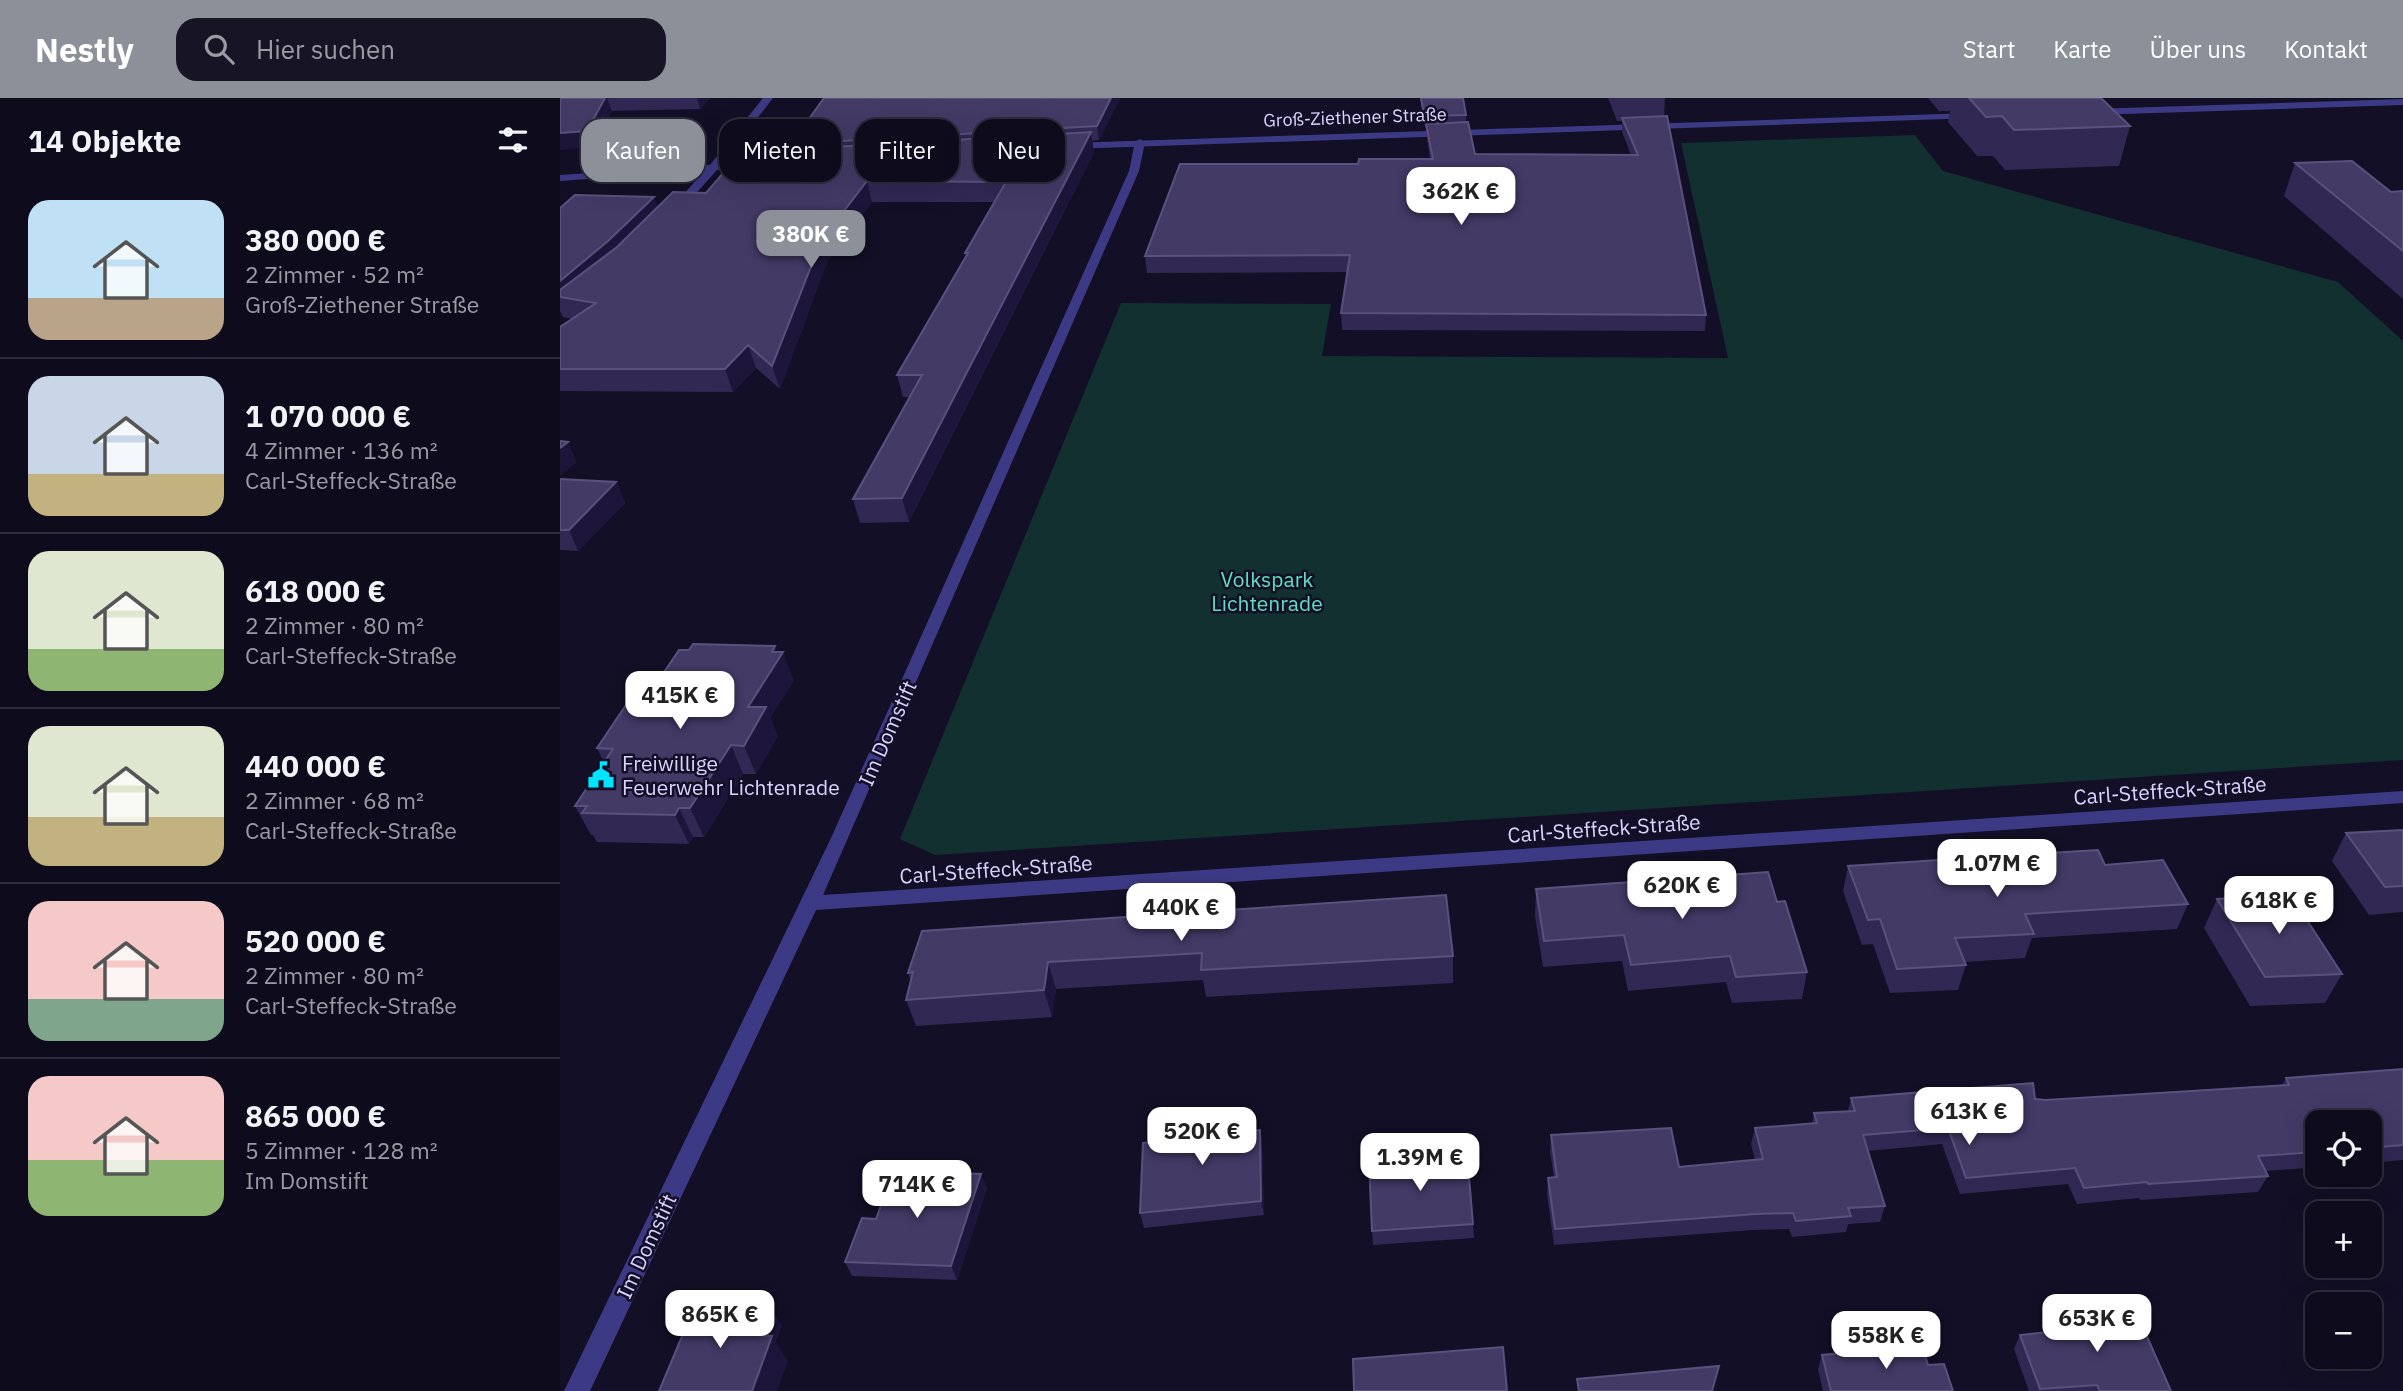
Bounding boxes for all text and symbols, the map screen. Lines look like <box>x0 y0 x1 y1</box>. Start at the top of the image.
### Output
search box <box>176 18 666 81</box>
text: Nestly <box>35 28 134 71</box>
icon: search <box>200 30 238 68</box>
text: Hier suchen <box>256 32 395 66</box>
text: Start <box>1963 33 2015 65</box>
text: Karte <box>2053 33 2111 65</box>
text: Über uns <box>2149 33 2246 65</box>
text: Kontakt <box>2284 33 2368 65</box>
street label: Groß-Ziethener Straße <box>1263 102 1447 132</box>
chip: Kaufen <box>581 119 705 182</box>
chip: Mieten <box>719 119 841 182</box>
chip: Filter <box>855 119 959 182</box>
chip: Neu <box>973 119 1065 182</box>
text: 14 Objekte <box>28 121 181 160</box>
icon: filters <box>494 121 532 159</box>
pin: 362K € <box>1404 167 1518 227</box>
text: 362K € <box>1422 175 1500 205</box>
pin: 380K € <box>754 211 868 270</box>
text: 380K € <box>772 218 850 248</box>
text: 380 000 € <box>245 220 386 259</box>
icon: home <box>84 228 168 312</box>
text: 2 Zimmer · 52 m² <box>245 259 424 289</box>
text: Groß-Ziethener Straße <box>245 289 479 319</box>
text: 1 070 000 € <box>245 396 411 435</box>
icon: home <box>84 404 168 488</box>
text: 4 Zimmer · 136 m² <box>245 435 438 465</box>
text: Carl-Steffeck-Straße <box>245 465 457 495</box>
park label: Volkspark Lichtenrade <box>1211 565 1323 617</box>
text: 618 000 € <box>245 571 386 610</box>
icon: home <box>84 579 168 663</box>
text: 2 Zimmer · 80 m² <box>245 610 424 640</box>
text: Carl-Steffeck-Straße <box>245 640 457 670</box>
pin: 415K € <box>623 672 737 731</box>
street label: Im Domstift <box>851 676 923 790</box>
text: 415K € <box>641 679 719 709</box>
text: 440 000 € <box>245 746 386 785</box>
place label: Freiwillige Feuerwehr Lichtenrade <box>622 749 840 801</box>
icon: home <box>84 754 168 838</box>
public building icon: Freiwillige Feuerwehr Lichtenrade <box>586 760 616 790</box>
street label: Carl-Steffeck-Straße <box>2073 769 2267 811</box>
text: 2 Zimmer · 68 m² <box>245 785 424 815</box>
street label: Carl-Steffeck-Straße <box>1507 807 1701 849</box>
text: Carl-Steffeck-Straße <box>245 815 457 845</box>
pin: 1.07M € <box>1932 840 2062 899</box>
text: 1.07M € <box>1953 847 2041 877</box>
street label: Carl-Steffeck-Straße <box>899 848 1093 890</box>
pin: 620K € <box>1625 862 1739 921</box>
text: 620K € <box>1643 869 1721 899</box>
pin: 618K € <box>2222 876 2336 936</box>
pin: 440K € <box>1124 884 1238 943</box>
text: 618K € <box>2240 884 2318 914</box>
text: 440K € <box>1142 891 1220 921</box>
text: 520 000 € <box>245 921 386 960</box>
icon: home <box>84 929 168 1013</box>
text: 2 Zimmer · 80 m² <box>245 960 424 990</box>
text: Carl-Steffeck-Straße <box>245 990 457 1020</box>
pin: 613K € <box>1912 1088 2026 1147</box>
text: 613K € <box>1930 1095 2008 1125</box>
text: 865 000 € <box>245 1096 386 1135</box>
icon: home <box>84 1104 168 1188</box>
pin: 520K € <box>1145 1108 1259 1167</box>
map controls <box>2305 1110 2382 1369</box>
button: locate <box>2305 1110 2382 1187</box>
text: 520K € <box>1163 1115 1241 1145</box>
pin: 1.39M € <box>1355 1134 1485 1193</box>
text: 5 Zimmer · 128 m² <box>245 1135 438 1165</box>
text: 1.39M € <box>1376 1141 1464 1171</box>
pin: 714K € <box>860 1160 974 1220</box>
text: Im Domstift <box>245 1165 369 1195</box>
text: 714K € <box>878 1168 956 1198</box>
street label: Im Domstift <box>609 1189 683 1303</box>
button: + <box>2305 1201 2382 1278</box>
pin: 865K € <box>663 1290 777 1350</box>
button: − <box>2305 1292 2382 1369</box>
pin: 653K € <box>2040 1294 2154 1354</box>
text: 865K € <box>681 1298 759 1328</box>
text: 653K € <box>2058 1302 2136 1332</box>
pin: 558K € <box>1829 1312 1943 1371</box>
text: 558K € <box>1847 1319 1925 1349</box>

